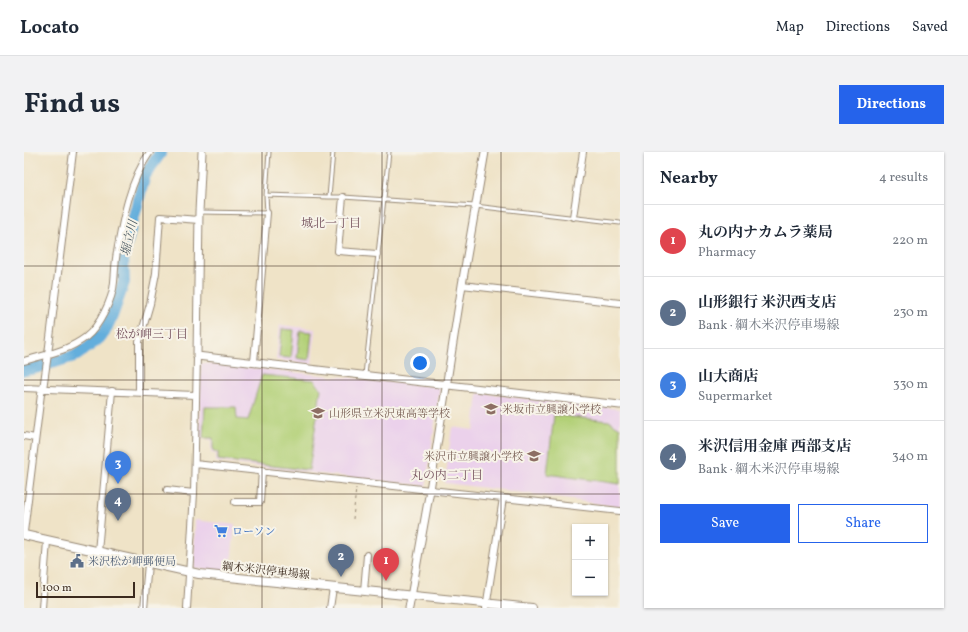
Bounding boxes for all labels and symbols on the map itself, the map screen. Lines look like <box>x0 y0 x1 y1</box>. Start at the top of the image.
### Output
district label: 城北一丁目 <box>301 216 361 232</box>
water label: 堀立川 <box>118 217 142 258</box>
district label: 松が岬三丁目 <box>116 327 188 343</box>
your location <box>410 353 430 373</box>
school or university icon: 米坂市立興譲小学校 <box>483 401 499 417</box>
place label: 米坂市立興譲小学校 <box>502 403 601 418</box>
school or university icon: 山形県立米沢東高等学校 <box>310 405 326 421</box>
place label: 山形県立米沢東高等学校 <box>329 407 450 422</box>
school or university icon: 米沢市立興譲小学校 <box>526 448 542 464</box>
place label: 米沢市立興譲小学校 <box>424 450 523 465</box>
pin: 3 <box>105 451 131 484</box>
district label: 丸の内二丁目 <box>411 468 483 484</box>
pin: 4 <box>105 488 131 521</box>
supermarket icon: ローソン <box>213 523 229 539</box>
place label: ローソン <box>232 525 276 540</box>
pin: 2 <box>328 544 354 577</box>
pin: 1 <box>373 548 399 581</box>
public building icon: 米沢松が岬郵便局 <box>69 553 85 569</box>
place label: 米沢松が岬郵便局 <box>88 555 176 570</box>
street label: 綱木米沢停車場線 <box>221 559 310 584</box>
scale bar <box>36 580 135 599</box>

